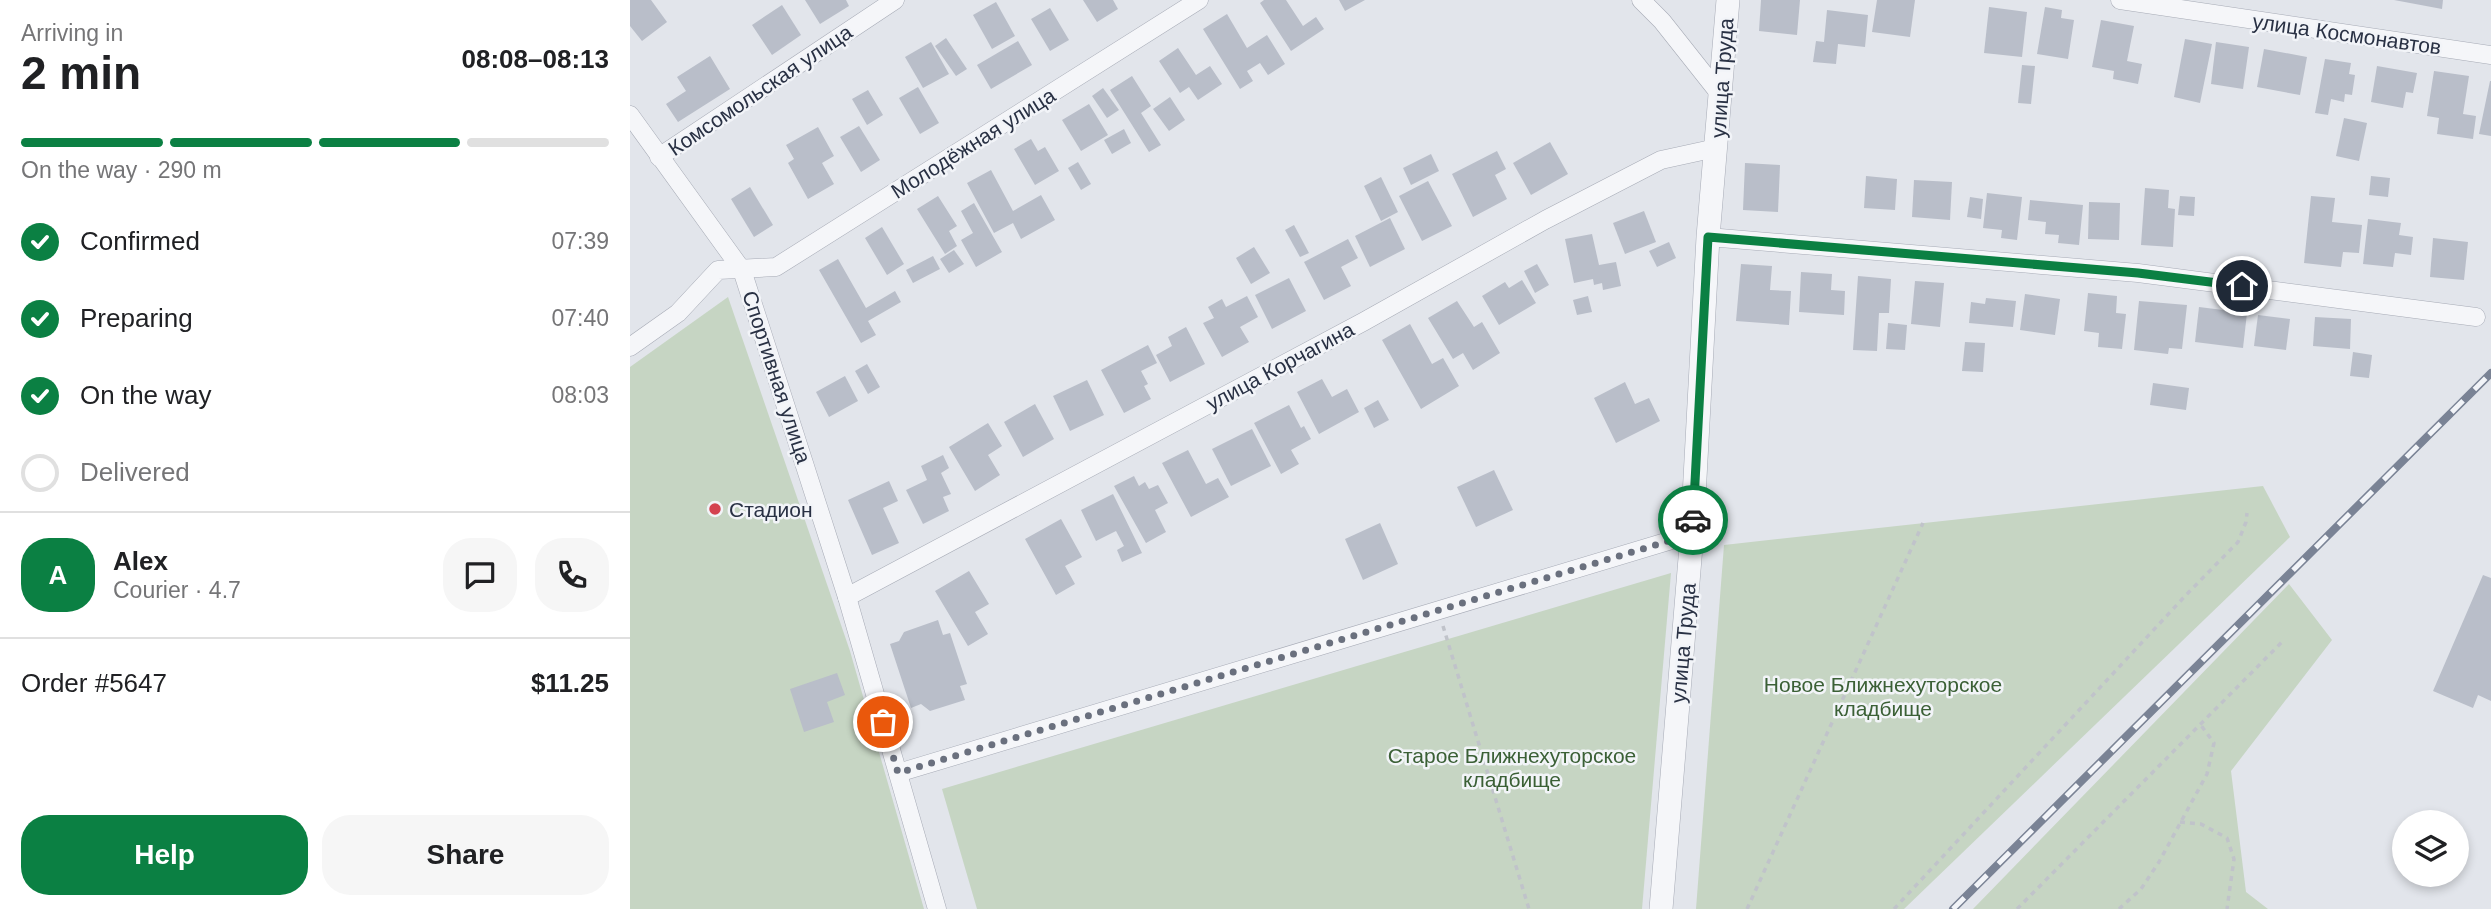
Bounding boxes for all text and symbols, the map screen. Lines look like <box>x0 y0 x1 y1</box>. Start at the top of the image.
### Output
street label: улица Космонавтов <box>2251 9 2443 59</box>
street label: улица Труда <box>1706 17 1738 139</box>
text: Arriving in <box>21 20 123 46</box>
street label: Комсомольская улица <box>664 20 856 160</box>
text: 08:08–08:13 <box>462 44 609 74</box>
text: 2 min <box>21 47 141 99</box>
street label: Молодёжная улица <box>887 83 1059 203</box>
text: On the way · 290 m <box>21 157 222 183</box>
icon: check <box>21 223 59 261</box>
text: Confirmed <box>80 226 200 256</box>
text: 07:39 <box>551 228 609 254</box>
pin <box>2212 256 2272 316</box>
icon: home <box>2223 267 2261 305</box>
street label: Спортивная улица <box>738 288 816 467</box>
icon: check <box>21 300 59 338</box>
text: Preparing <box>80 303 193 333</box>
text: 07:40 <box>551 305 609 331</box>
street label: улица Корчагина <box>1202 317 1358 415</box>
icon: check <box>21 377 59 415</box>
text: On the way <box>80 380 212 410</box>
text: 08:03 <box>551 382 609 408</box>
text: Delivered <box>80 457 190 487</box>
courier <box>1658 485 1728 555</box>
place label: Стадион <box>729 498 813 521</box>
marker: Стадион <box>707 501 723 517</box>
icon: car <box>1674 501 1712 539</box>
button: chat <box>443 538 517 612</box>
button: phone <box>535 538 609 612</box>
text: Alex <box>113 546 168 576</box>
text: A <box>49 560 67 590</box>
text: Courier · 4.7 <box>113 577 241 603</box>
street label: улица Труда <box>1666 582 1700 704</box>
text: Order #5647 <box>21 668 167 698</box>
text: $11.25 <box>531 668 609 698</box>
park label: Новое Ближнехуторское кладбище <box>1764 673 2002 720</box>
pin <box>853 692 913 752</box>
icon: bag <box>864 703 902 741</box>
park label: Старое Ближнехуторское кладбище <box>1388 744 1636 791</box>
map controls <box>2392 810 2469 887</box>
button: layers <box>2392 810 2469 887</box>
button: Help <box>21 815 308 895</box>
button: Share <box>322 815 609 895</box>

